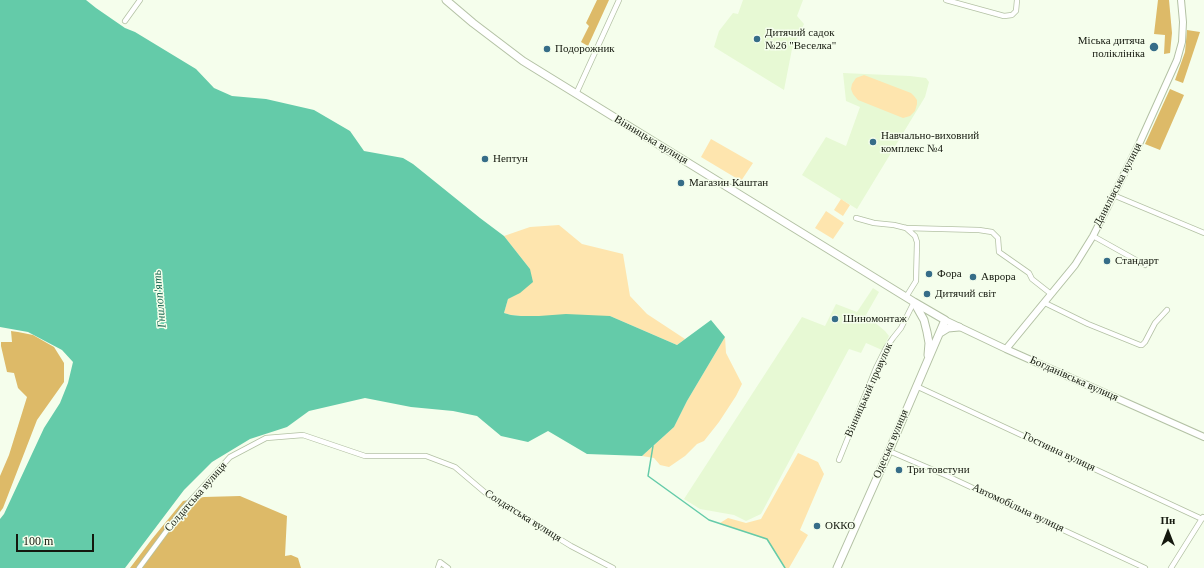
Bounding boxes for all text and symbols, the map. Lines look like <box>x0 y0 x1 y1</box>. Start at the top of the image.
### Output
place label: Дитячий садок №26 "Веселка" <box>765 26 836 52</box>
marker: Дитячий садок №26 "Веселка" <box>752 34 762 44</box>
place label: Міська дитяча поліклініка <box>1078 34 1145 60</box>
marker: Міська дитяча поліклініка <box>1148 41 1160 53</box>
place label: Подорожник <box>555 42 615 56</box>
marker: Подорожник <box>542 44 552 54</box>
street label: Вінницька вулиця <box>612 113 690 167</box>
place label: Навчально-виховний комплекс №4 <box>881 129 979 155</box>
marker: Навчально-виховний комплекс №4 <box>868 137 878 147</box>
street label: Данилівська вулиця <box>1091 141 1145 229</box>
place label: Нептун <box>493 152 528 166</box>
marker: Нептун <box>480 154 490 164</box>
place label: Магазин Каштан <box>689 176 768 190</box>
marker: Магазин Каштан <box>676 178 686 188</box>
place label: Стандарт <box>1115 254 1159 268</box>
marker: Стандарт <box>1102 256 1112 266</box>
place label: Фора <box>937 267 962 281</box>
water label: Гнилоп'ять <box>150 269 170 329</box>
marker: Фора <box>924 269 934 279</box>
place label: Аврора <box>981 270 1016 284</box>
marker: Аврора <box>968 272 978 282</box>
place label: Дитячий світ <box>935 287 996 301</box>
marker: Дитячий світ <box>922 289 932 299</box>
place label: Шиномонтаж <box>843 312 907 326</box>
marker: Шиномонтаж <box>830 314 840 324</box>
street label: Вінницький провулок <box>842 341 896 439</box>
street label: Богданівська вулиця <box>1028 354 1120 404</box>
street label: Одеська вулиця <box>871 408 911 480</box>
street label: Гостинна вулиця <box>1021 429 1097 475</box>
street label: Солдатська вулиця <box>162 459 230 535</box>
place label: Три товстуни <box>907 463 970 477</box>
marker: Три товстуни <box>894 465 904 475</box>
street label: Автомобільна вулиця <box>970 481 1066 535</box>
street label: Солдатська вулиця <box>482 487 564 545</box>
north arrow <box>1148 512 1188 552</box>
text: Пн <box>1161 514 1175 526</box>
place label: ОККО <box>825 519 855 533</box>
marker: ОККО <box>812 521 822 531</box>
scale bar <box>18 526 96 552</box>
text: 100 m <box>23 534 53 548</box>

